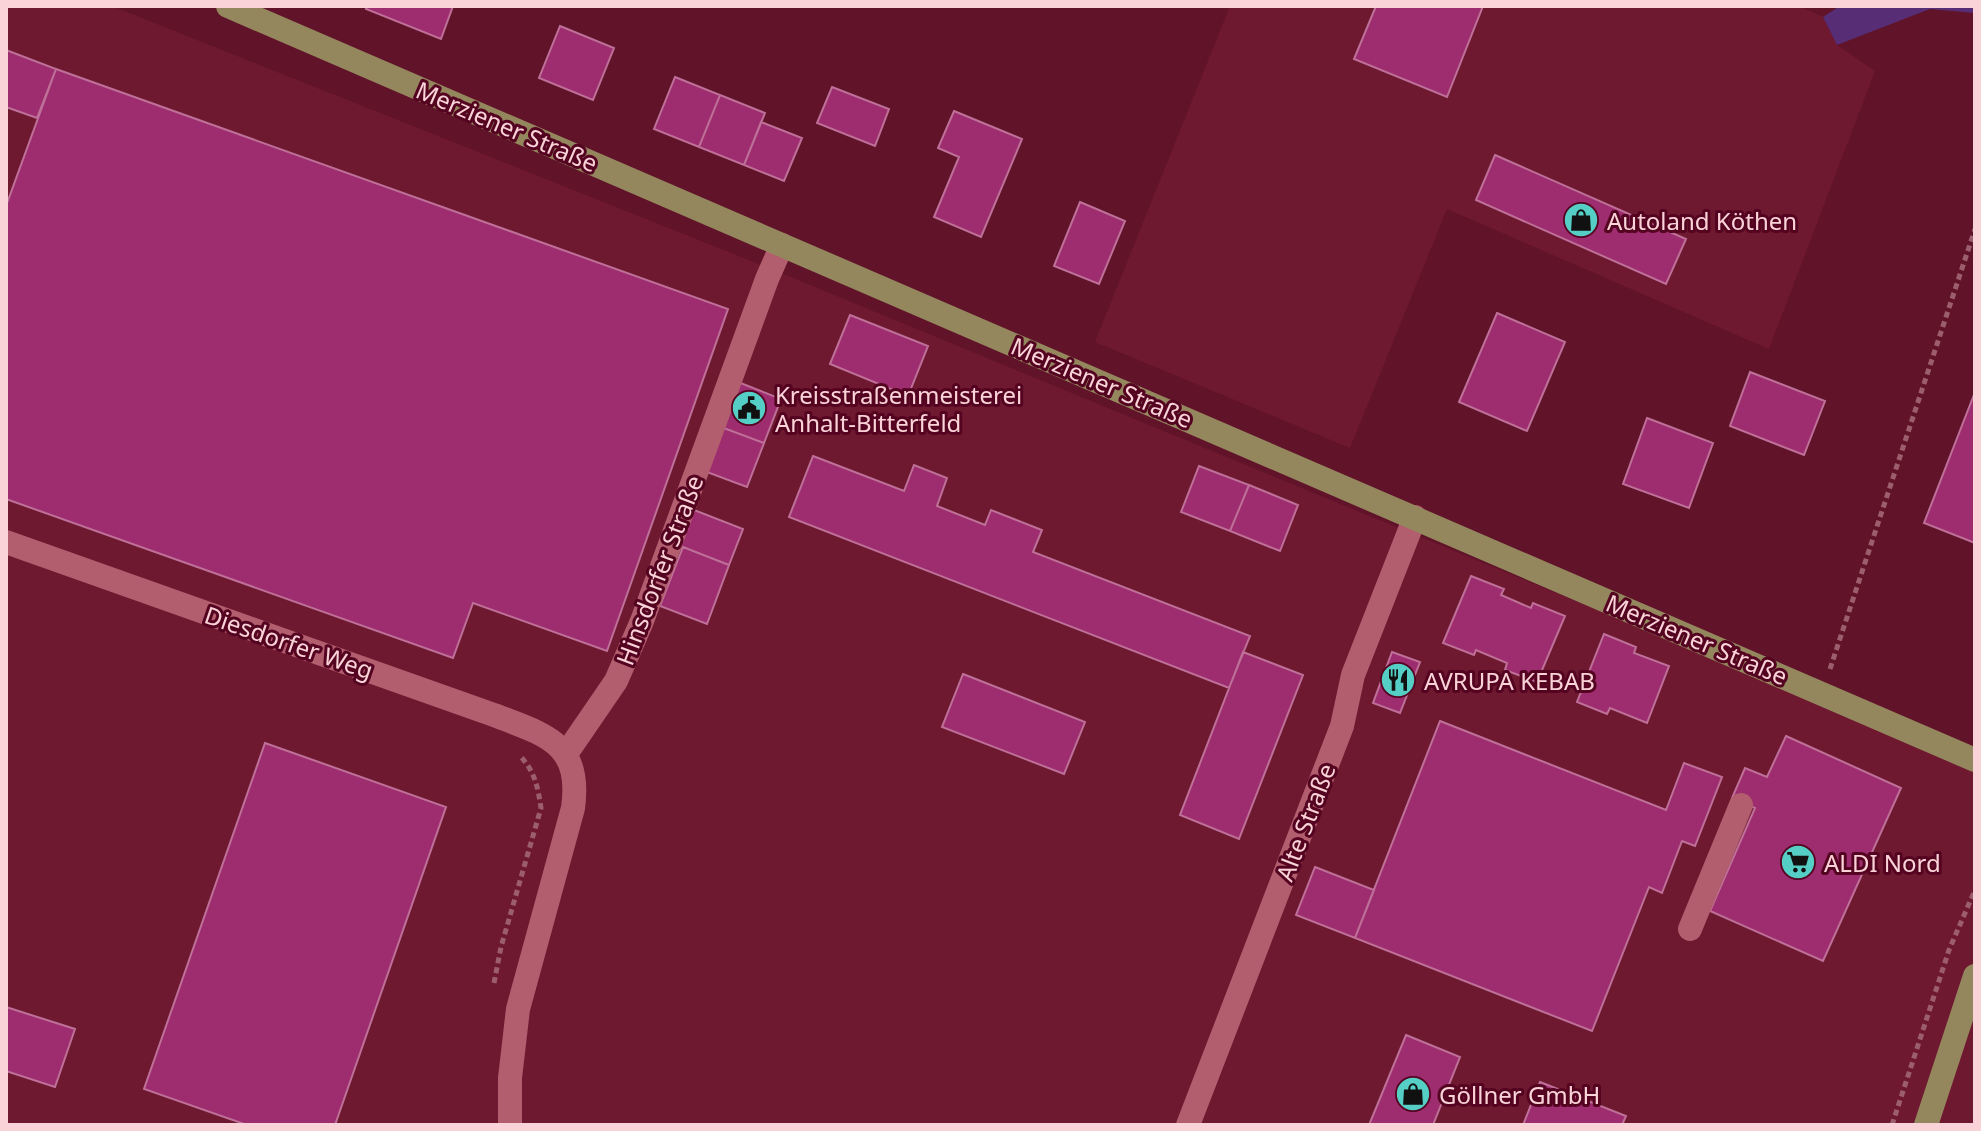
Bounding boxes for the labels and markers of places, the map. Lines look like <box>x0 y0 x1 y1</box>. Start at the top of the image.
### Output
shop icon: Autoland Köthen <box>1562 201 1600 239</box>
place label: Autoland Köthen <box>1607 204 1797 237</box>
place label: Kreisstraßenmeisterei Anhalt-Bitterfeld <box>775 378 1022 439</box>
public building icon: Kreisstraßenmeisterei Anhalt-Bitterfeld <box>730 389 768 427</box>
restaurant icon: AVRUPA KEBAB <box>1379 661 1417 699</box>
place label: AVRUPA KEBAB <box>1424 664 1595 697</box>
supermarket icon: ALDI Nord <box>1779 843 1817 881</box>
place label: ALDI Nord <box>1824 846 1941 879</box>
shop icon: Göllner GmbH <box>1394 1075 1432 1113</box>
place label: Göllner GmbH <box>1439 1078 1600 1111</box>

